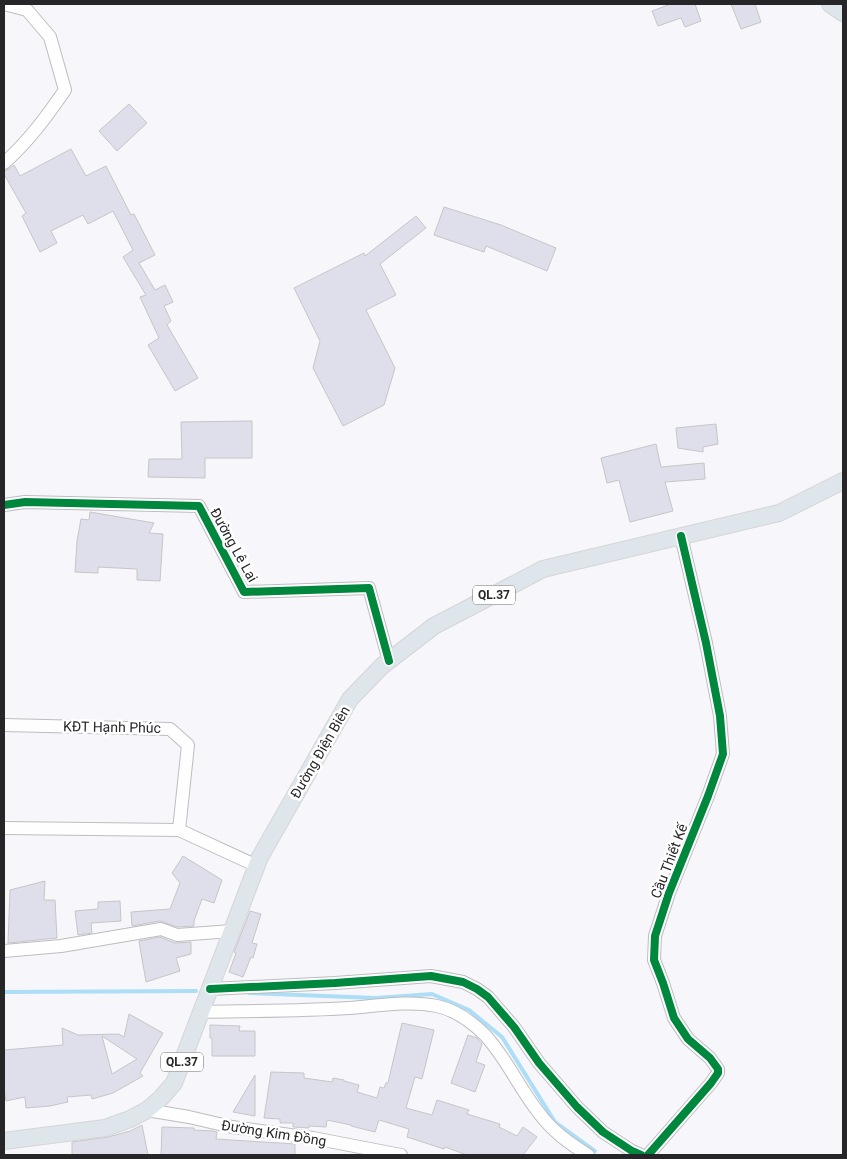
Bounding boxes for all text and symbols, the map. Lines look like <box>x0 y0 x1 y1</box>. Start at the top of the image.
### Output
street label: Đường Lê Lai <box>207 505 261 585</box>
road number: QL.37 <box>473 586 515 604</box>
street label: Đường Điện Biên <box>287 703 353 801</box>
street label: KĐT Hạnh Phúc <box>63 718 161 736</box>
street label: Cầu Thiết Kế <box>647 820 691 901</box>
road number: QL.37 <box>161 1052 203 1072</box>
street label: Đường Kim Đồng <box>220 1117 328 1149</box>

